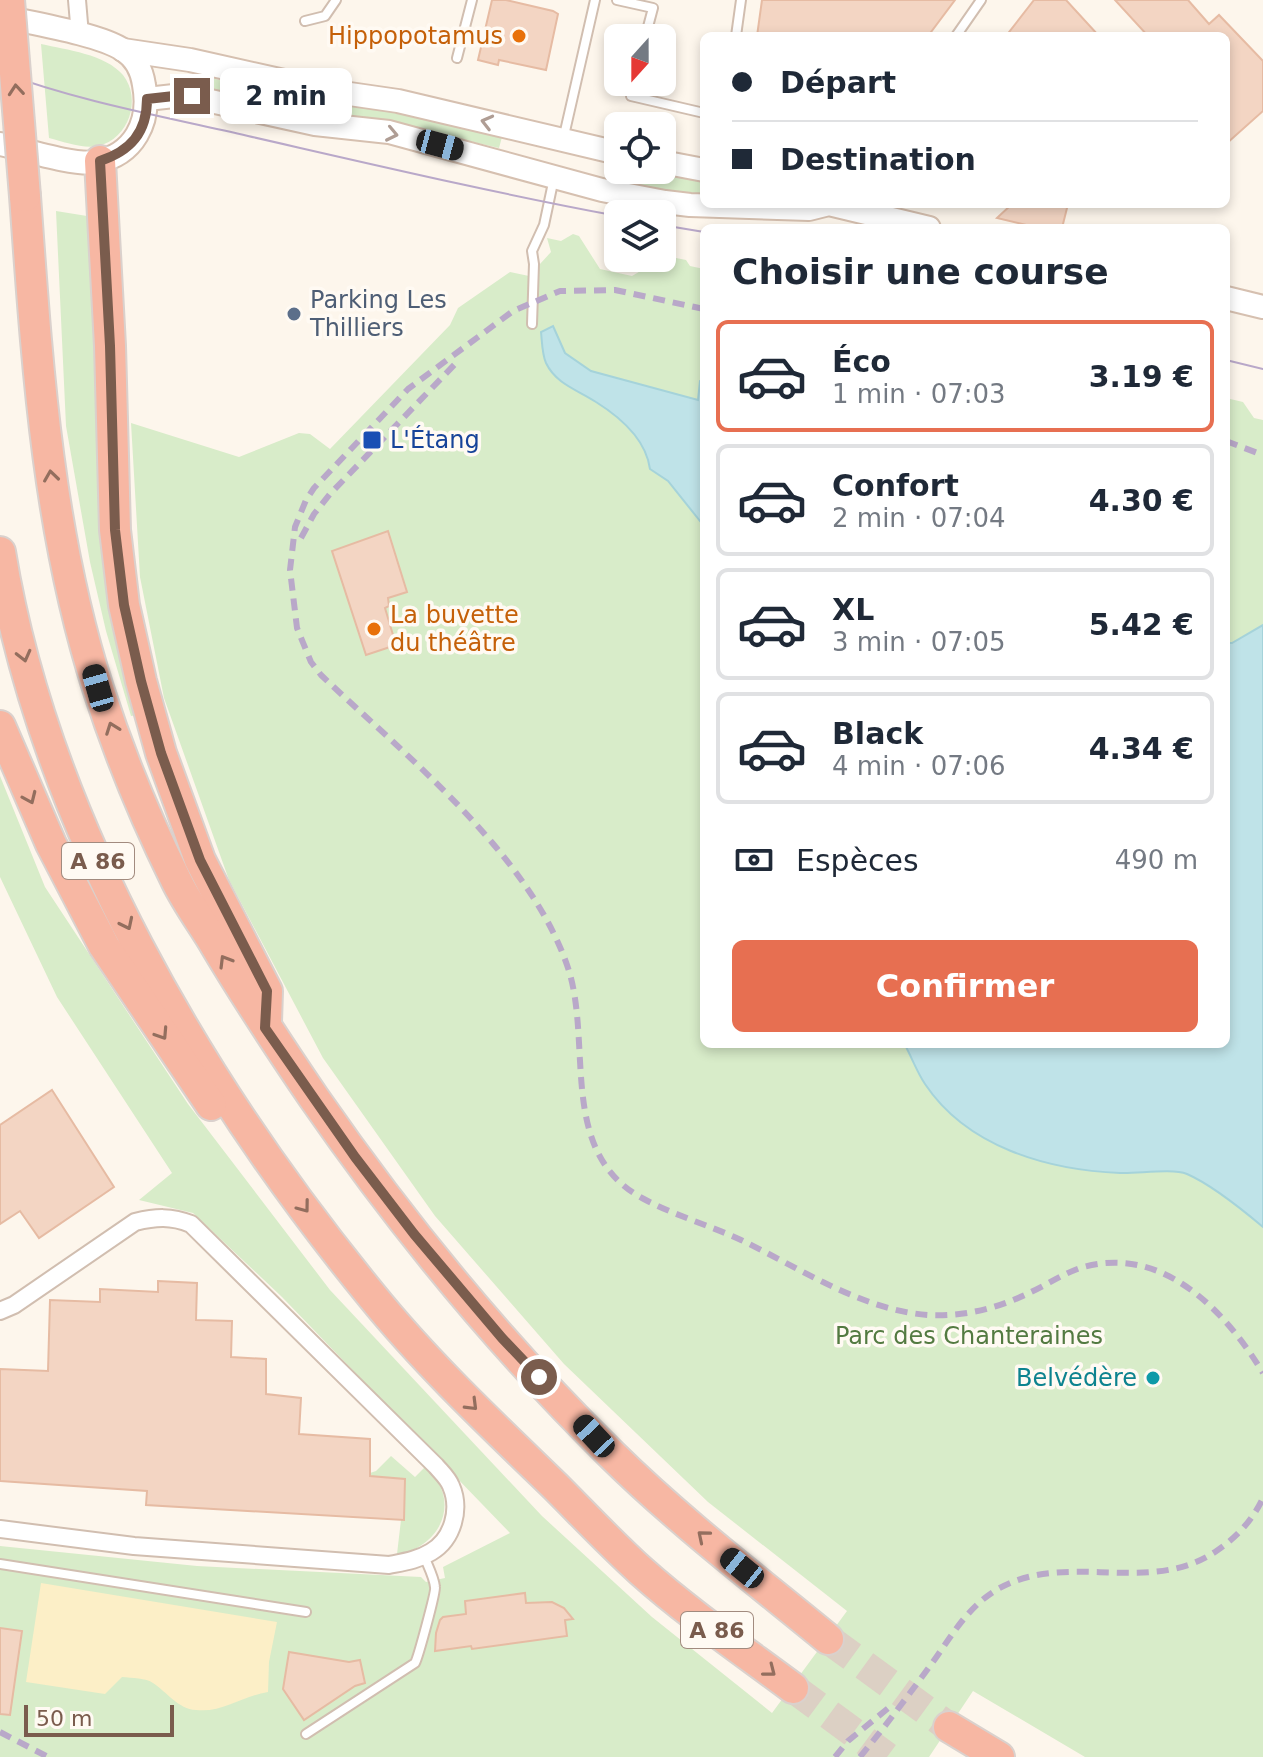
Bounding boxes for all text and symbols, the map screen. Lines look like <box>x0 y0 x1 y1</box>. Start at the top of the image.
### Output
place label: Hippopotamus <box>328 22 503 50</box>
north arrow <box>604 24 676 96</box>
map controls <box>604 24 676 272</box>
marker: Hippopotamus <box>510 27 528 45</box>
text: Départ <box>780 65 896 100</box>
callout: 2 min <box>220 68 352 124</box>
route end <box>174 78 210 114</box>
text: 2 min <box>245 81 327 111</box>
one-way arrow <box>8 83 25 96</box>
button: locate <box>604 112 676 184</box>
one-way arrow <box>481 115 495 132</box>
one-way arrow <box>385 124 399 141</box>
car <box>414 127 466 163</box>
text: Destination <box>780 142 976 177</box>
button: layers <box>604 200 676 272</box>
text: Choisir une course <box>732 251 1109 292</box>
place label: Parking Les Thilliers <box>309 286 447 342</box>
marker: Parking Les Thilliers <box>285 305 303 323</box>
icon: car <box>736 340 808 412</box>
text: Éco <box>832 344 891 379</box>
text: 3.19 € <box>1089 359 1194 394</box>
text: 1 min · 07:03 <box>832 379 1006 409</box>
place label: L'Étang <box>390 425 480 454</box>
marker: L'Étang <box>361 429 383 451</box>
icon: car <box>736 464 808 536</box>
text: Confort <box>832 468 959 503</box>
one-way arrow <box>43 469 60 483</box>
text: 4.30 € <box>1089 483 1194 518</box>
text: 2 min · 07:04 <box>832 503 1006 533</box>
icon: car <box>736 588 808 660</box>
text: XL <box>832 592 874 627</box>
place label: La buvette du théâtre <box>390 601 519 657</box>
text: 5.42 € <box>1089 607 1194 642</box>
marker: La buvette du théâtre <box>365 620 383 638</box>
text: 3 min · 07:05 <box>832 627 1006 657</box>
one-way arrow <box>14 648 31 662</box>
car <box>80 662 116 714</box>
icon: car <box>736 712 808 784</box>
text: Black <box>832 716 923 751</box>
one-way arrow <box>106 722 122 736</box>
text: 4.34 € <box>1089 731 1194 766</box>
text: 4 min · 07:06 <box>832 751 1006 781</box>
one-way arrow <box>21 790 37 804</box>
icon: cash <box>732 838 776 882</box>
road number: A 86 <box>62 843 134 879</box>
text: Espèces <box>796 843 919 878</box>
text: 490 m <box>1115 845 1198 875</box>
one-way arrow <box>117 915 133 930</box>
button: Confirmer <box>732 940 1198 1032</box>
one-way arrow <box>219 955 235 970</box>
one-way arrow <box>152 1026 167 1040</box>
one-way arrow <box>295 1198 309 1213</box>
park label: Parc des Chanteraines <box>835 1322 1103 1350</box>
route start <box>521 1359 557 1395</box>
place label: Belvédère <box>1016 1364 1137 1392</box>
marker: Belvédère <box>1144 1369 1162 1387</box>
one-way arrow <box>463 1396 477 1410</box>
car <box>569 1410 619 1462</box>
one-way arrow <box>698 1531 713 1546</box>
car <box>716 1544 768 1592</box>
road number: A 86 <box>681 1612 753 1648</box>
one-way arrow <box>761 1661 776 1675</box>
scale bar <box>24 1701 174 1737</box>
text: 50 m <box>36 1706 92 1731</box>

